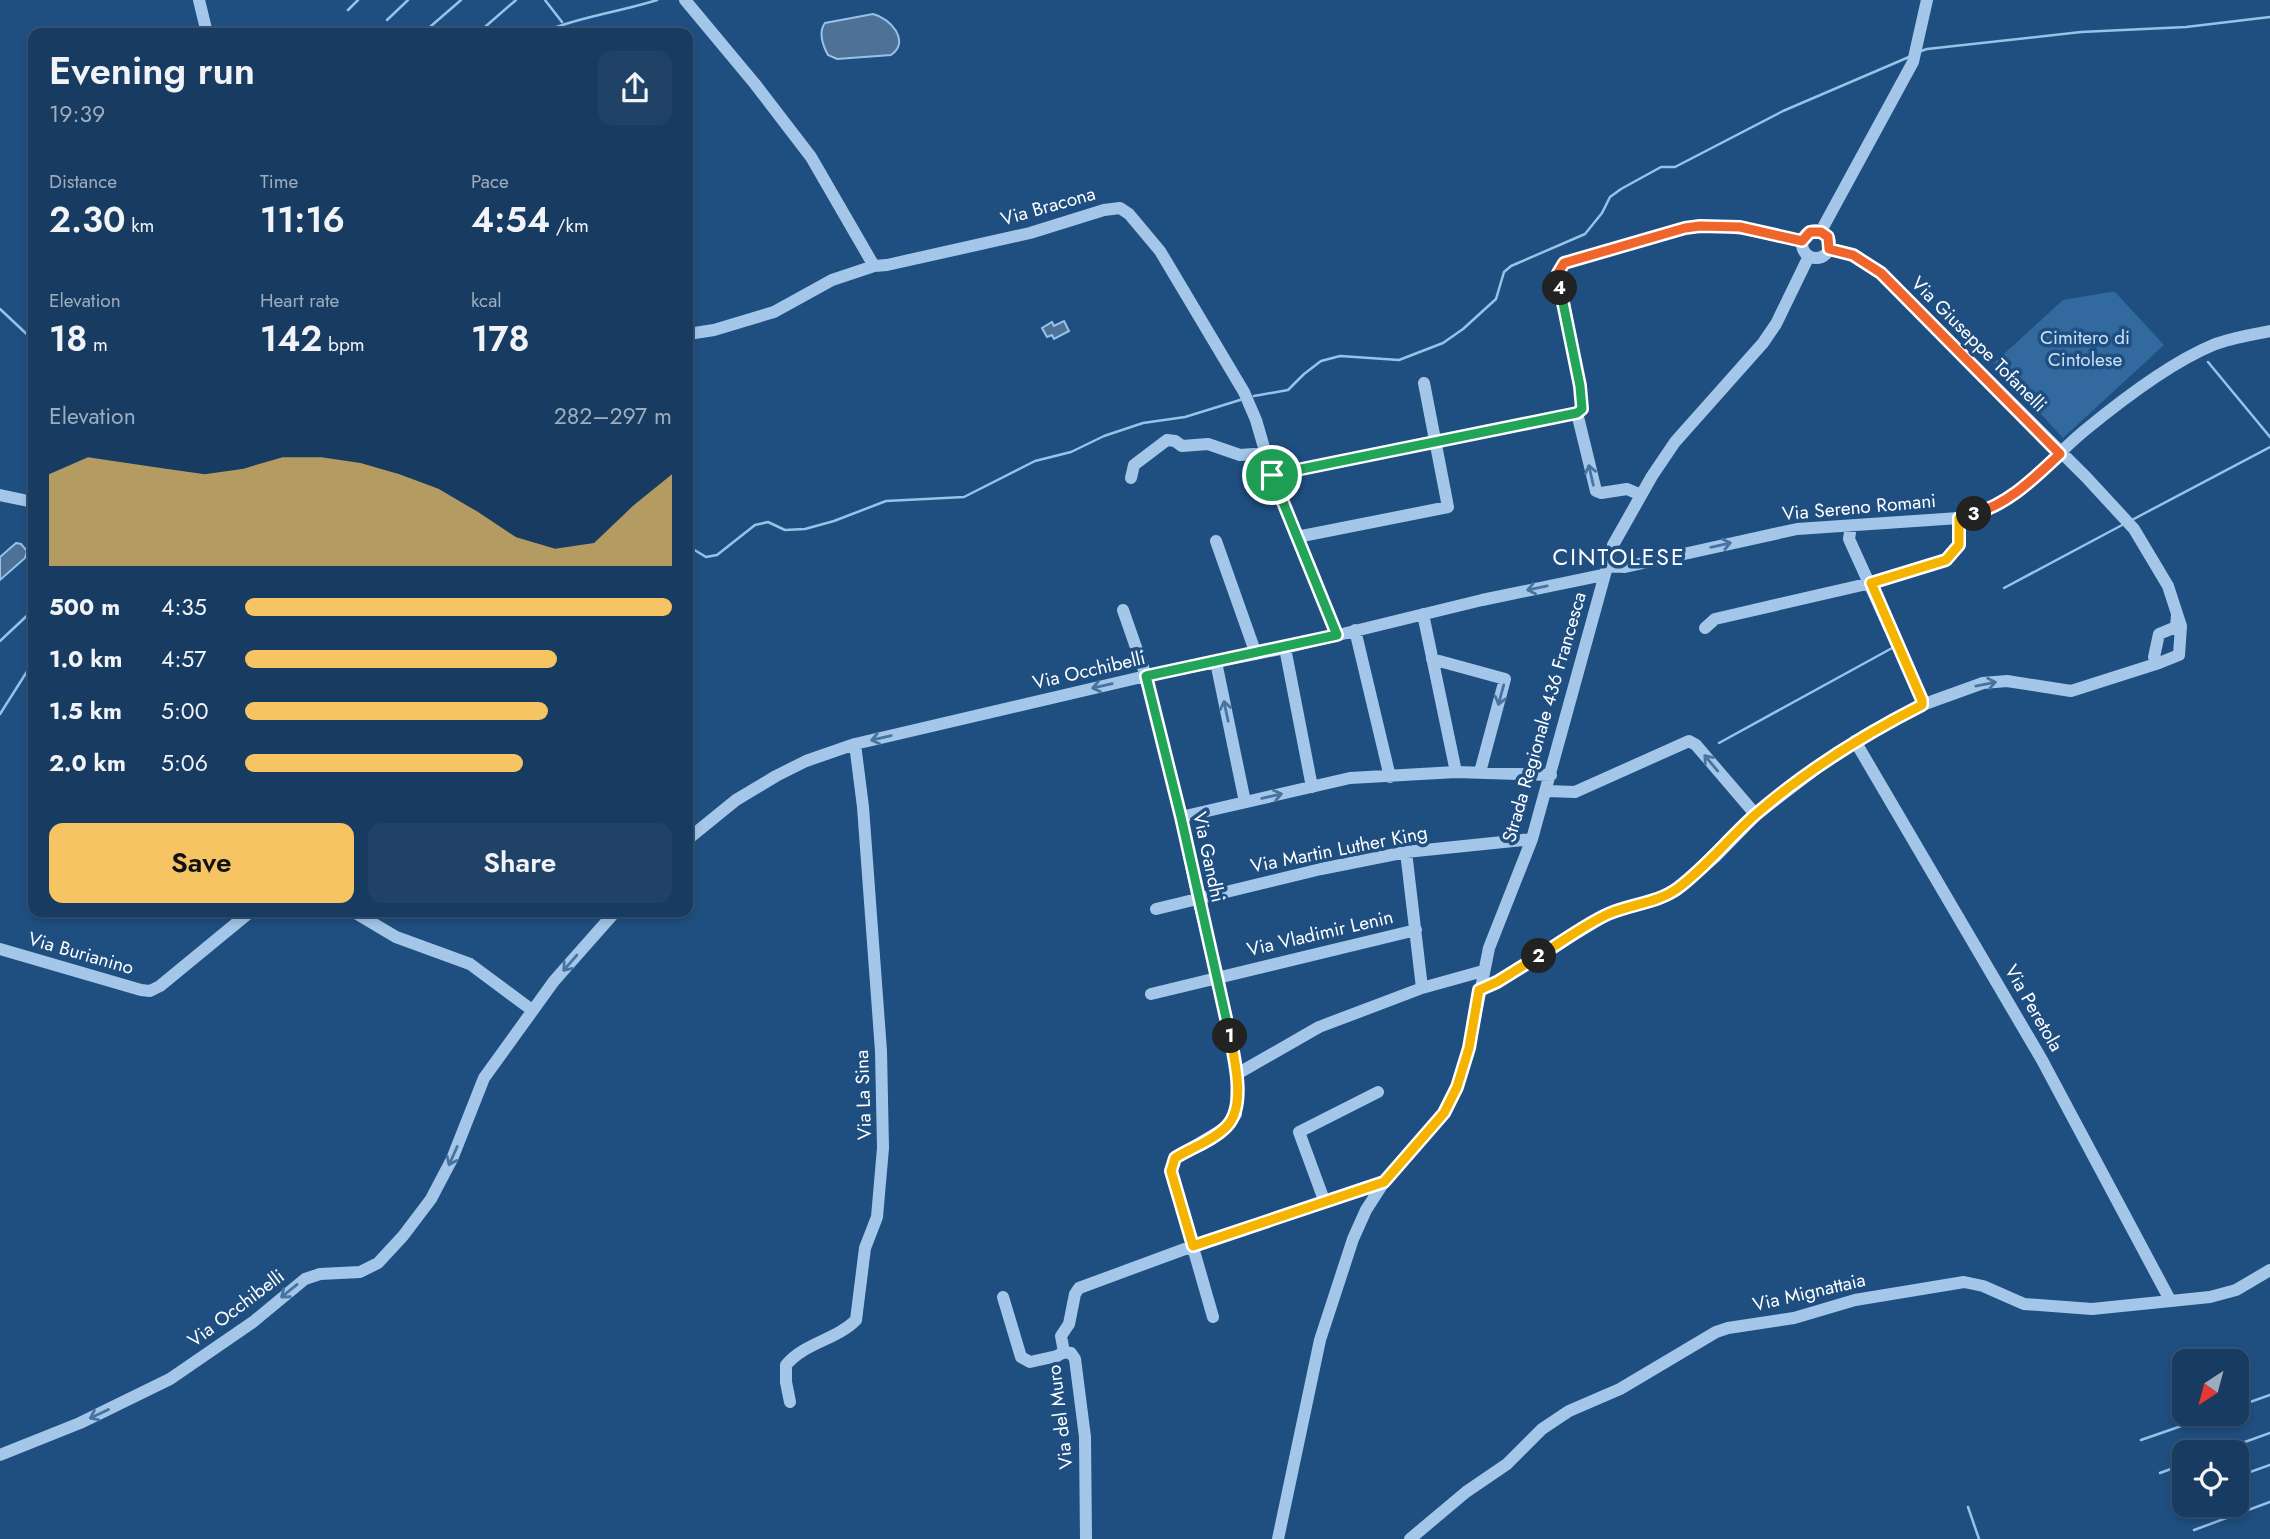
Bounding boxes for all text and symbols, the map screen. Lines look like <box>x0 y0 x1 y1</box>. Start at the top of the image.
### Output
text: Evening run <box>49 43 255 98</box>
button: share <box>598 51 672 125</box>
text: 19:39 <box>49 97 105 131</box>
text: Distance <box>49 168 117 195</box>
text: Time <box>260 168 298 195</box>
text: Pace <box>471 168 509 195</box>
street label: Via Bracona <box>998 180 1098 232</box>
text: 2.30 <box>49 195 125 245</box>
text: 11:16 <box>260 195 345 245</box>
text: 4:54 <box>471 195 550 245</box>
text: km <box>125 212 154 239</box>
text: /km <box>550 212 589 239</box>
pin: 4 <box>1542 270 1578 306</box>
street label: Via Giuseppe Tofanelli <box>1905 270 2053 418</box>
text: 4 <box>1553 274 1566 301</box>
text: Elevation <box>49 287 121 314</box>
text: Heart rate <box>260 287 339 314</box>
text: kcal <box>471 287 502 314</box>
text: 18 <box>49 314 87 364</box>
text: 142 <box>260 314 322 364</box>
text: 178 <box>471 314 530 364</box>
park label: Cimitero di Cintolese <box>2040 324 2130 373</box>
text: m <box>87 331 108 358</box>
text: bpm <box>322 331 365 358</box>
text: Elevation <box>49 399 136 433</box>
text: 282–297 m <box>554 399 672 433</box>
pin <box>1242 445 1302 505</box>
icon: arrive <box>1253 456 1291 494</box>
one-way arrow <box>1584 464 1597 487</box>
street label: Via Sereno Romani <box>1781 487 1937 527</box>
pin: 3 <box>1956 496 1992 532</box>
text: 3 <box>1968 500 1979 527</box>
one-way arrow <box>1709 538 1732 551</box>
district label: CINTOLESE <box>1552 540 1686 574</box>
one-way arrow <box>1526 581 1549 595</box>
street label: Strada Regionale 436 Francesca <box>1495 589 1593 845</box>
text: 500 m <box>49 590 120 624</box>
text: 4:35 <box>161 590 207 624</box>
text: 1.0 km <box>49 642 122 676</box>
text: 4:57 <box>161 642 206 676</box>
street label: Via Occhibelli <box>1030 644 1148 696</box>
one-way arrow <box>1974 677 1997 690</box>
one-way arrow <box>1091 680 1114 694</box>
one-way arrow <box>1493 684 1506 706</box>
text: 1.5 km <box>49 694 122 728</box>
text: 5:00 <box>161 694 208 728</box>
one-way arrow <box>1219 700 1233 723</box>
one-way arrow <box>870 732 893 745</box>
text: 2.0 km <box>49 746 126 780</box>
text: 5:06 <box>161 746 208 780</box>
one-way arrow <box>1703 754 1719 772</box>
one-way arrow <box>1260 789 1283 802</box>
street label: Via Gandhi <box>1186 809 1232 905</box>
street label: Via Martin Luther King <box>1248 819 1430 879</box>
button: Save <box>49 823 354 903</box>
button: Share <box>368 823 672 903</box>
street label: Via Vladimir Lenin <box>1244 903 1396 963</box>
street label: Via Burianino <box>25 925 137 981</box>
pin: 2 <box>1522 939 1556 974</box>
text: 2 <box>1532 942 1545 969</box>
one-way arrow <box>562 954 578 972</box>
street label: Via Peretola <box>1998 959 2070 1057</box>
pin: 1 <box>1212 1018 1248 1054</box>
text: 1 <box>1225 1022 1234 1049</box>
street label: Via La Sina <box>848 1049 878 1141</box>
one-way arrow <box>446 1145 459 1166</box>
street label: Via Occhibelli <box>182 1263 290 1353</box>
street label: Via Mignattaia <box>1750 1266 1868 1318</box>
one-way arrow <box>281 1284 299 1299</box>
north arrow <box>2172 1349 2249 1426</box>
map controls <box>2172 1349 2249 1517</box>
street label: Via del Muro <box>1040 1363 1080 1471</box>
one-way arrow <box>89 1408 110 1421</box>
button: locate <box>2172 1440 2249 1517</box>

